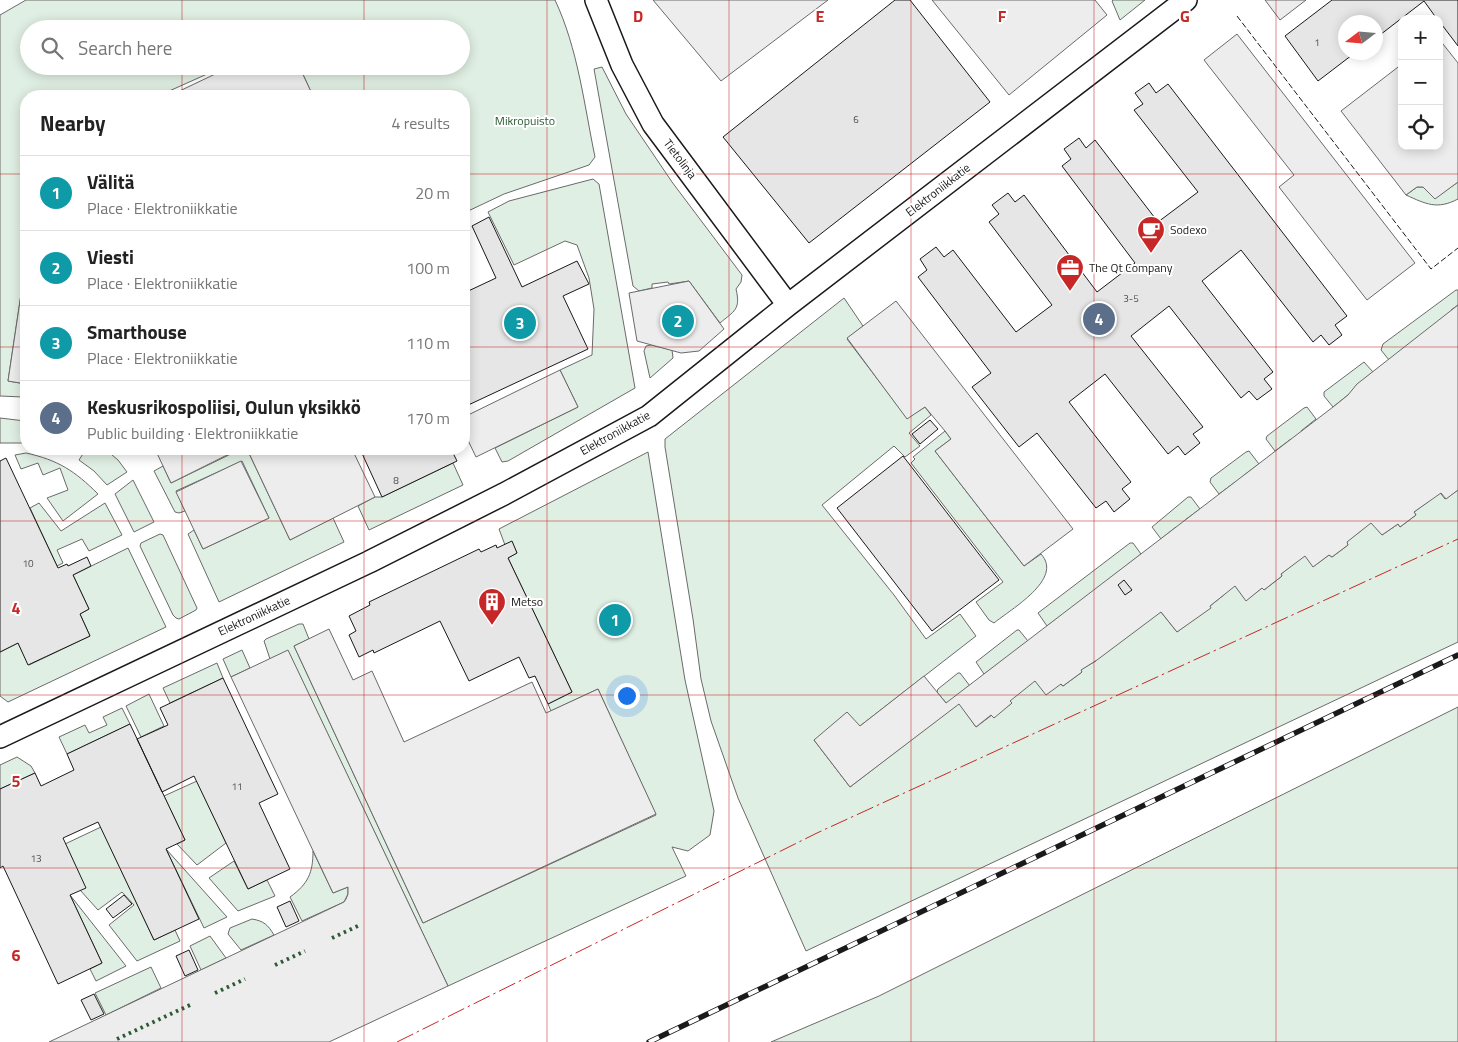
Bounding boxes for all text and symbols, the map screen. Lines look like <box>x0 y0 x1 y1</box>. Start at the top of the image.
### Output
text: D <box>633 4 643 28</box>
text: E <box>816 4 825 28</box>
text: F <box>998 4 1007 28</box>
text: G <box>1180 4 1190 28</box>
north arrow <box>1338 15 1383 60</box>
map controls <box>1398 15 1443 150</box>
button: + <box>1398 15 1443 60</box>
search box <box>20 20 470 75</box>
text: Search here <box>78 33 172 62</box>
icon: search <box>38 34 66 62</box>
house number: 1 <box>1314 35 1320 50</box>
button: − <box>1398 60 1443 105</box>
button: locate <box>1398 105 1443 150</box>
text: Nearby <box>40 107 105 139</box>
text: 4 results <box>391 111 450 135</box>
park label: Mikropuisto <box>495 111 555 130</box>
house number: 6 <box>853 112 859 127</box>
street label: Tietolinja <box>659 135 702 183</box>
street label: Elektroniikkatie <box>901 158 974 221</box>
text: Välitä <box>87 167 134 196</box>
text: 1 <box>52 181 60 205</box>
text: 20 m <box>415 181 450 205</box>
text: Place · Elektroniikkatie <box>87 196 238 220</box>
cafe icon: Sodexo <box>1136 215 1166 254</box>
place label: Sodexo <box>1170 220 1207 239</box>
text: Viesti <box>87 242 134 271</box>
office icon: The Qt Company <box>1055 253 1085 292</box>
text: 2 <box>52 256 60 280</box>
text: 100 m <box>406 256 450 280</box>
place label: The Qt Company <box>1089 258 1173 277</box>
text: Place · Elektroniikkatie <box>87 271 238 295</box>
house number: 3-5 <box>1123 291 1139 306</box>
pin: 4 <box>1083 300 1115 338</box>
pin: 2 <box>662 302 694 340</box>
pin: 3 <box>504 304 536 342</box>
text: Smarthouse <box>87 317 187 346</box>
text: 3 <box>52 331 60 355</box>
text: 110 m <box>406 331 450 355</box>
text: Place · Elektroniikkatie <box>87 346 238 370</box>
text: Keskusrikospoliisi, Oulun yksikkö <box>87 392 361 421</box>
street label: Elektroniikkatie <box>576 405 653 460</box>
text: 4 <box>52 406 60 430</box>
text: 170 m <box>406 406 450 430</box>
text: Public building · Elektroniikkatie <box>87 421 298 445</box>
house number: 8 <box>393 473 399 488</box>
house number: 10 <box>22 556 34 571</box>
building icon: Metso <box>477 587 507 626</box>
street label: Elektroniikkatie <box>214 590 293 641</box>
place label: Metso <box>511 592 543 611</box>
text: 4 <box>12 596 21 620</box>
pin: 1 <box>599 601 631 639</box>
your location <box>614 683 640 709</box>
text: 5 <box>12 769 21 793</box>
house number: 11 <box>231 779 243 794</box>
house number: 13 <box>30 851 42 866</box>
text: 6 <box>12 943 21 967</box>

